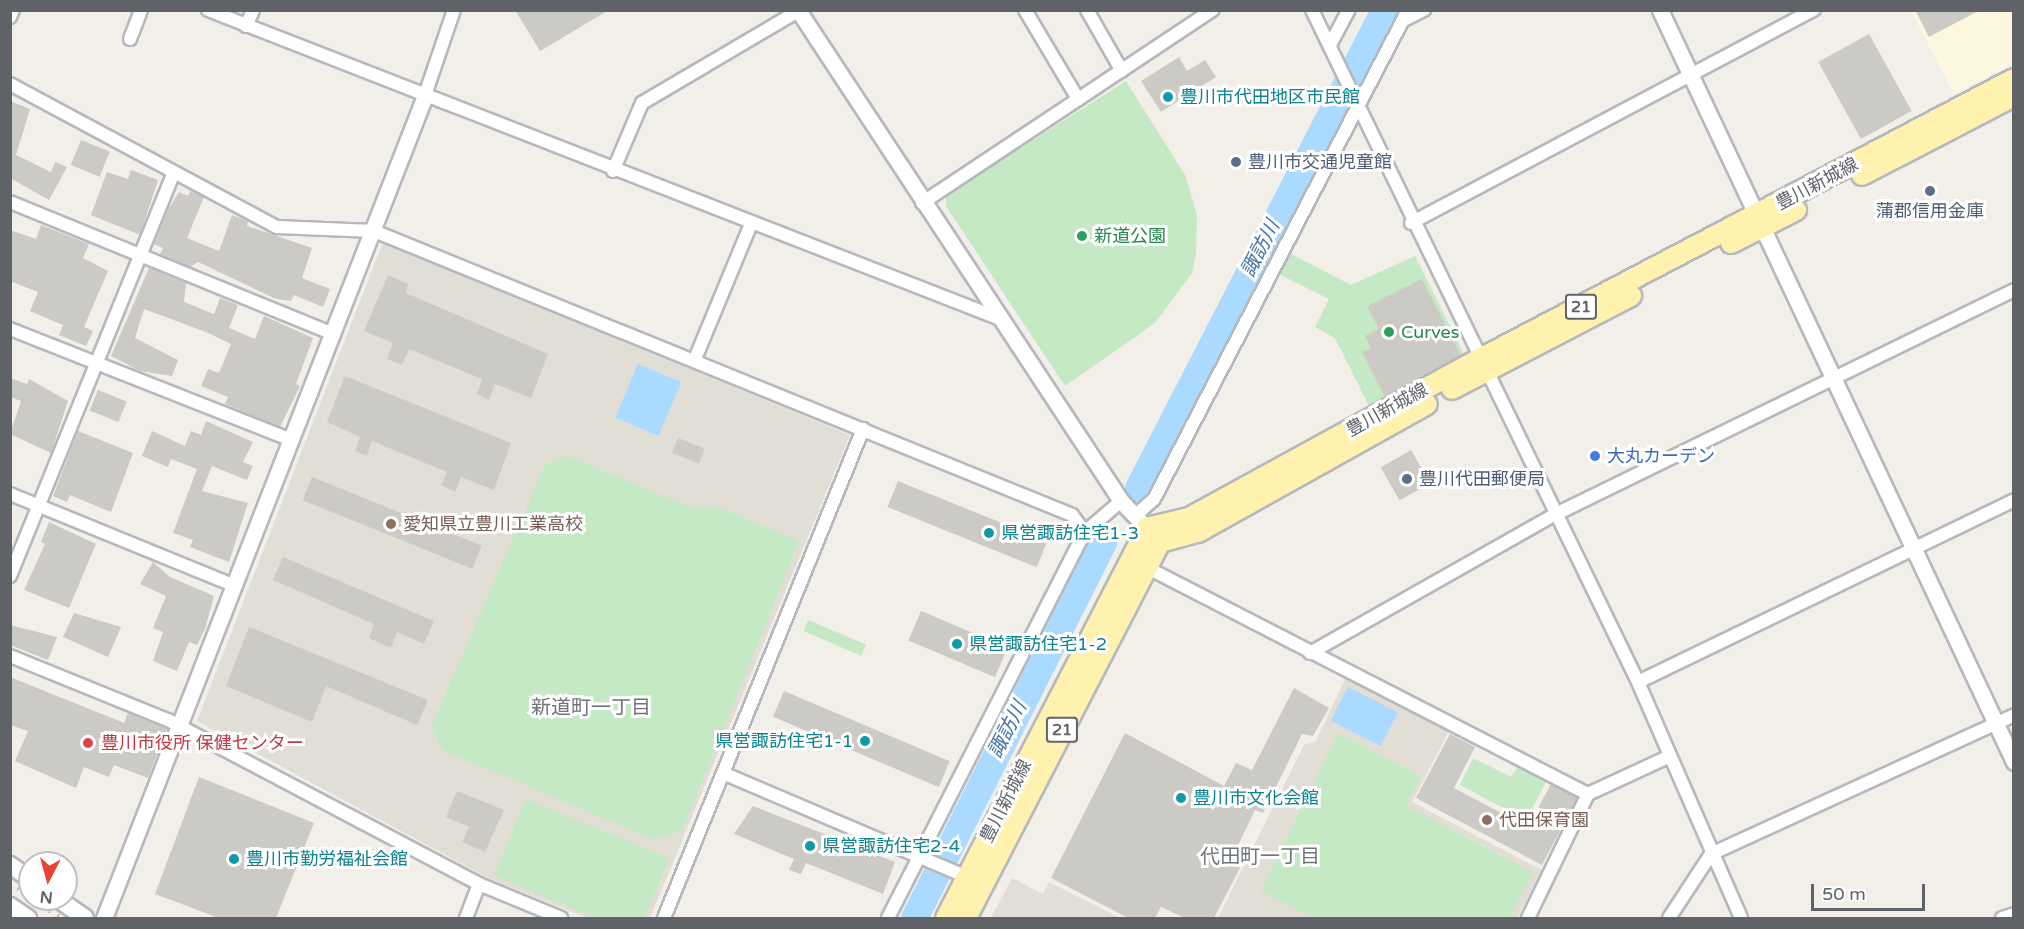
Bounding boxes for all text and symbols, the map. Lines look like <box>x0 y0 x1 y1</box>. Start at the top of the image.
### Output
place label: 豊川市代田地区市民館 <box>1180 86 1360 108</box>
marker: 豊川市代田地区市民館 <box>1161 90 1175 104</box>
place label: 豊川市交通児童館 <box>1248 151 1392 173</box>
street label: 豊川新城線 <box>1772 153 1862 215</box>
marker: 豊川市交通児童館 <box>1229 155 1243 169</box>
marker: 蒲郡信用金庫 <box>1923 184 1937 198</box>
place label: 蒲郡信用金庫 <box>1876 200 1984 222</box>
water label: 諏訪川 <box>1237 217 1285 281</box>
place label: 新道公園 <box>1094 225 1166 247</box>
marker: 新道公園 <box>1075 229 1089 243</box>
road number: 21 <box>1564 294 1598 320</box>
place label: Curves <box>1401 321 1459 343</box>
marker: Curves <box>1382 325 1396 339</box>
street label: 豊川新城線 <box>1342 379 1432 441</box>
place label: 大丸カーデン <box>1607 445 1715 467</box>
marker: 大丸カーデン <box>1588 449 1602 463</box>
place label: 豊川代田郵便局 <box>1419 468 1545 490</box>
marker: 豊川代田郵便局 <box>1400 472 1414 486</box>
place label: 愛知県立豊川工業高校 <box>403 513 583 535</box>
marker: 愛知県立豊川工業高校 <box>384 517 398 531</box>
place label: 県営諏訪住宅1-3 <box>1001 522 1139 544</box>
marker: 県営諏訪住宅1-3 <box>982 526 996 540</box>
place label: 県営諏訪住宅1-2 <box>969 633 1107 655</box>
marker: 県営諏訪住宅1-2 <box>950 637 964 651</box>
district label: 新道町一丁目 <box>531 696 651 720</box>
water label: 諏訪川 <box>984 698 1032 762</box>
road number: 21 <box>1046 717 1078 743</box>
place label: 県営諏訪住宅1-1 <box>715 730 853 752</box>
place label: 豊川市役所 保健センター <box>101 732 304 754</box>
marker: 豊川市役所 保健センター <box>79 734 97 752</box>
marker: 県営諏訪住宅1-1 <box>858 734 872 748</box>
street label: 豊川新城線 <box>976 756 1036 846</box>
place label: 豊川市文化会館 <box>1193 787 1319 809</box>
marker: 豊川市文化会館 <box>1174 791 1188 805</box>
place label: 代田保育園 <box>1499 809 1589 831</box>
marker: 代田保育園 <box>1480 813 1494 827</box>
place label: 県営諏訪住宅2-4 <box>822 835 960 857</box>
marker: 県営諏訪住宅2-4 <box>803 839 817 853</box>
district label: 代田町一丁目 <box>1200 845 1320 869</box>
place label: 豊川市勤労福祉会館 <box>246 848 408 870</box>
north arrow <box>18 851 78 911</box>
marker: 豊川市勤労福祉会館 <box>227 852 241 866</box>
scale bar <box>1814 872 1928 910</box>
text: 50 m <box>1822 883 1866 905</box>
text: N <box>39 886 54 908</box>

